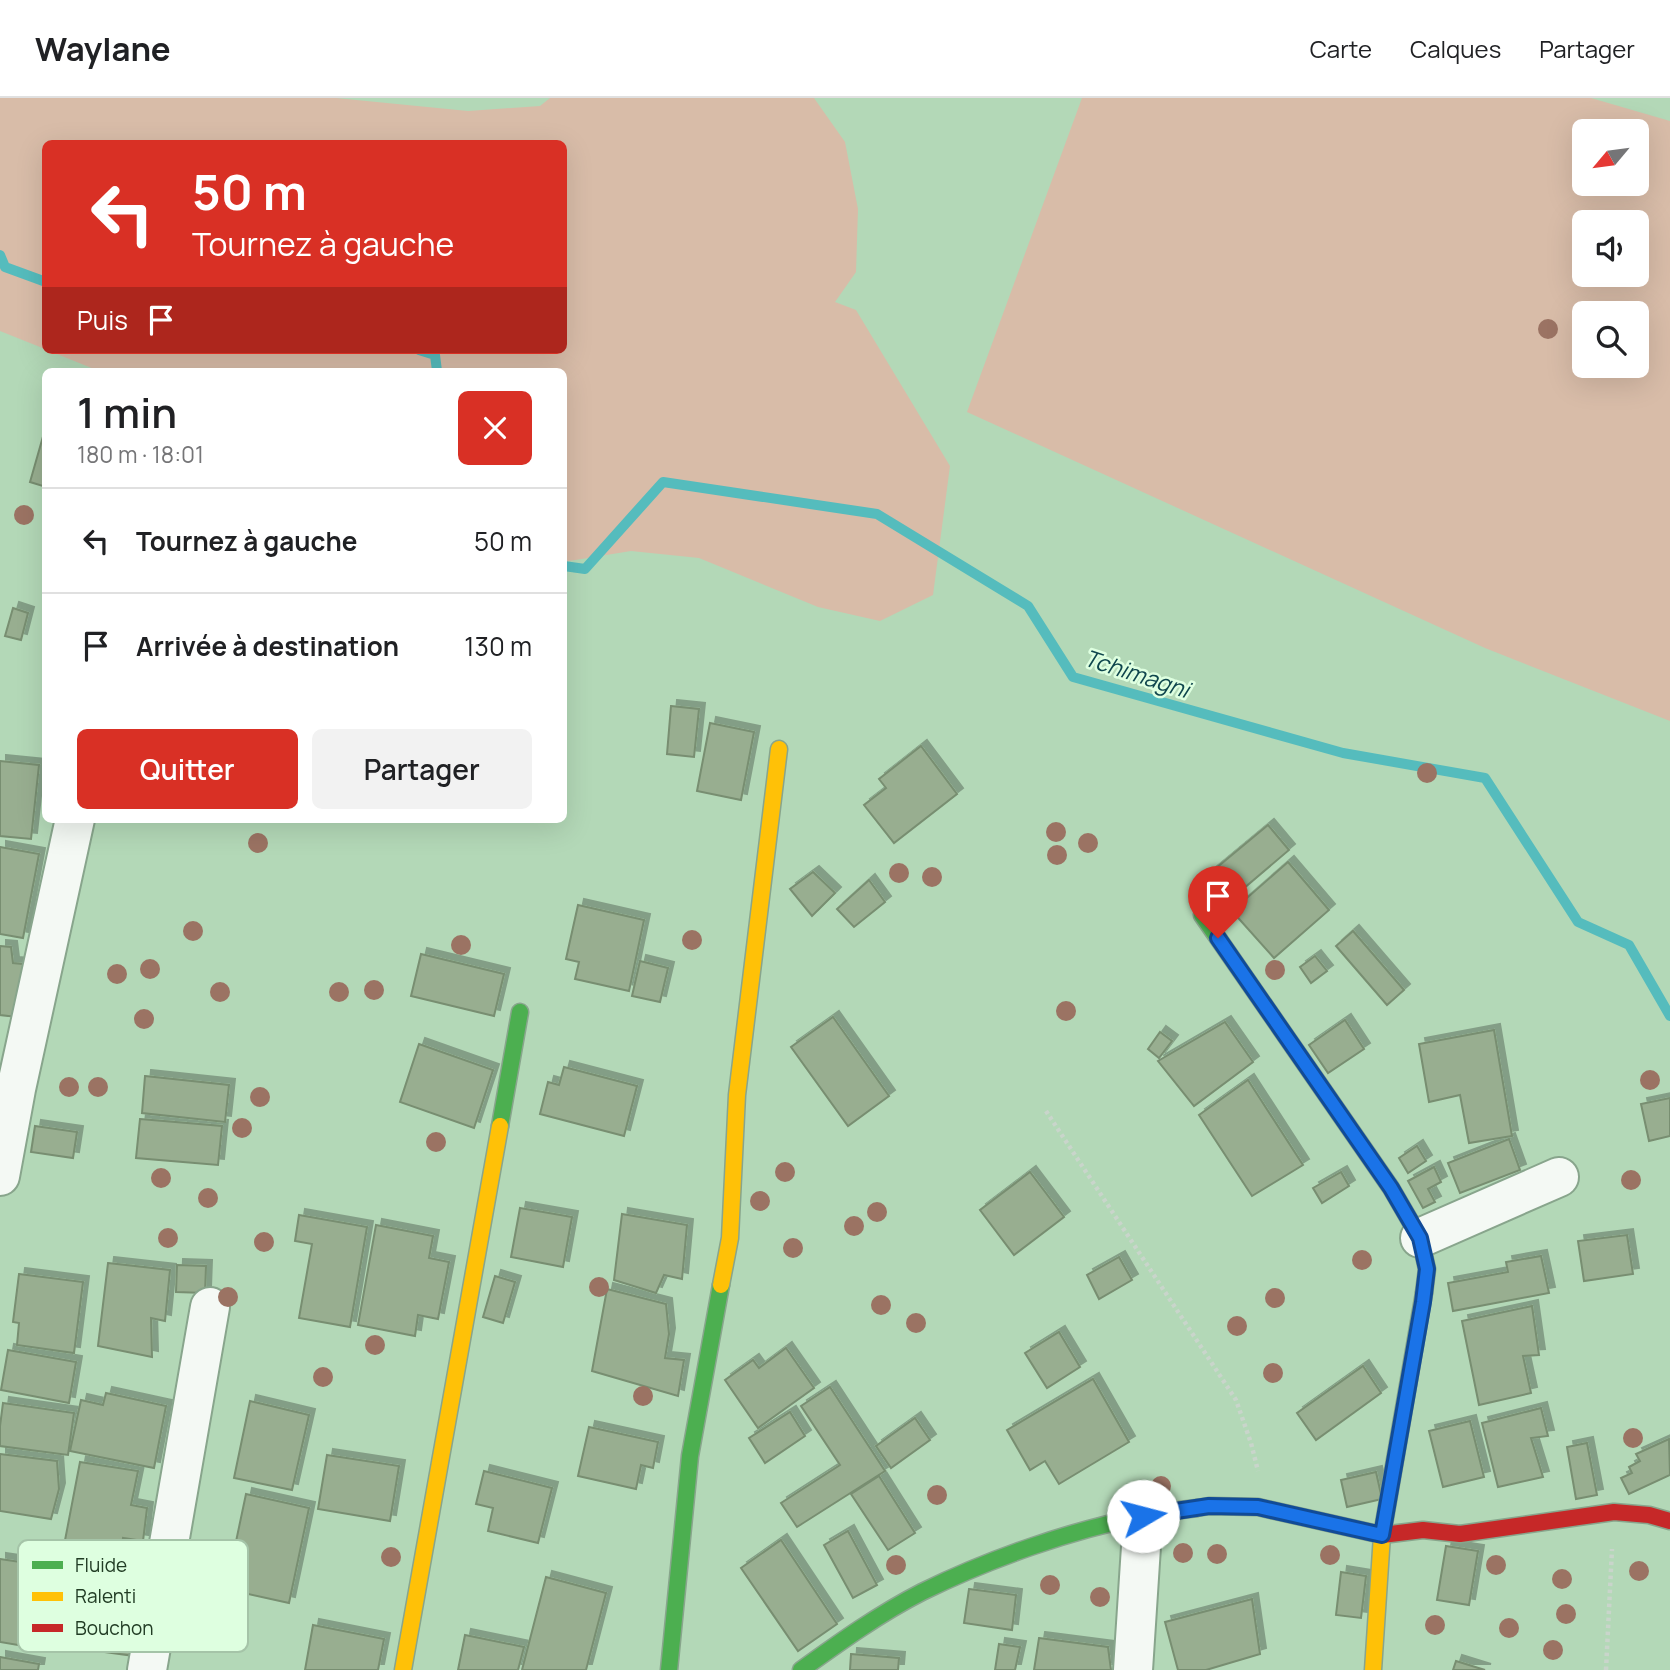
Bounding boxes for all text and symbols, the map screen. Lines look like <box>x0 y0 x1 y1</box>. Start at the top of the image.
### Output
text: Waylane <box>35 26 171 71</box>
text: Carte <box>1310 32 1372 65</box>
text: Calques <box>1410 32 1501 65</box>
text: Partager <box>1539 32 1635 65</box>
north arrow <box>1572 119 1648 196</box>
map controls <box>1572 119 1649 378</box>
text: 50 m <box>192 158 307 225</box>
icon: left <box>77 168 168 259</box>
button: sound <box>1572 210 1649 287</box>
text: Tournez à gauche <box>192 222 454 266</box>
icon: arrive <box>142 301 180 339</box>
button: search <box>1572 301 1649 378</box>
text: Puis <box>77 302 128 338</box>
text: 1 min <box>77 383 177 441</box>
button: close <box>458 391 532 465</box>
text: 180 m · 18:01 <box>77 438 204 470</box>
icon: left <box>77 522 115 560</box>
text: Tournez à gauche <box>136 523 357 559</box>
text: 50 m <box>474 523 532 559</box>
icon: arrive <box>77 627 115 665</box>
text: Arrivée à destination <box>136 628 399 664</box>
text: 130 m <box>464 628 532 664</box>
water label: Tchimagni <box>1080 641 1196 706</box>
button: Quitter <box>77 729 298 809</box>
button: Partager <box>312 729 532 809</box>
pin <box>1188 866 1248 938</box>
icon: arrive <box>1199 877 1237 915</box>
position arrow <box>1106 1479 1180 1553</box>
legend <box>18 1540 248 1652</box>
text: Fluide <box>75 1552 127 1578</box>
text: Ralenti <box>75 1583 136 1609</box>
text: Bouchon <box>75 1615 154 1641</box>

